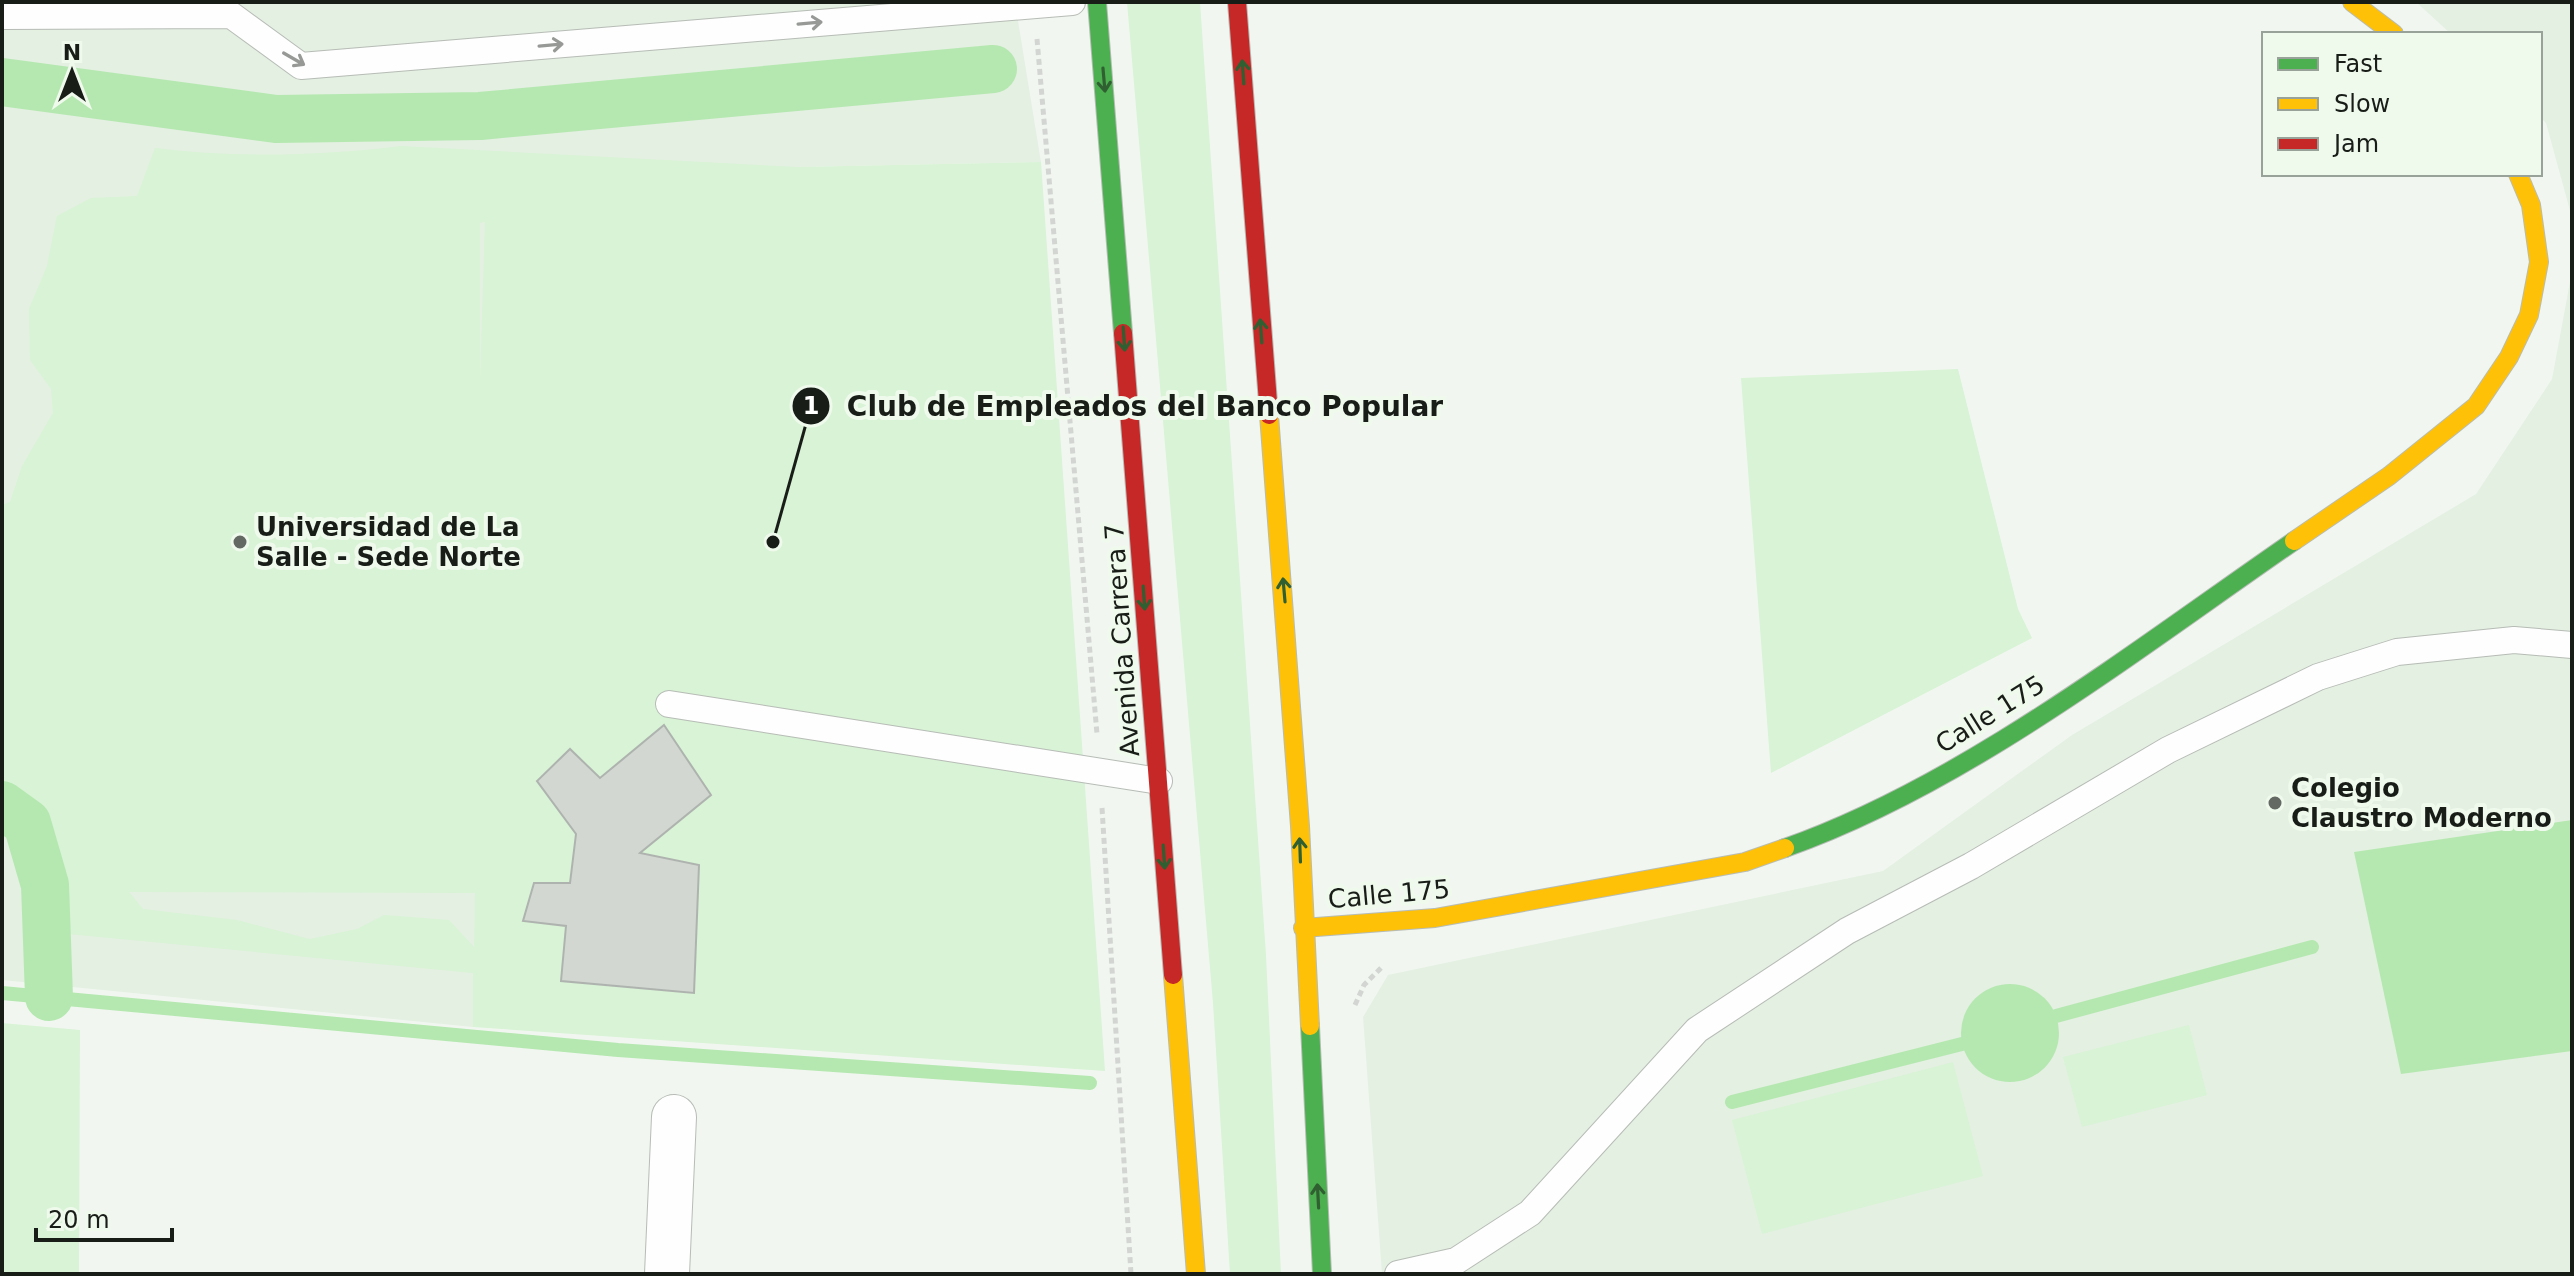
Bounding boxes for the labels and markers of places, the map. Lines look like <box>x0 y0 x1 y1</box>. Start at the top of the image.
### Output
callout: Club de Empleados del Banco Popular <box>791 380 1459 432</box>
place label: Universidad de La Salle - Sede Norte <box>256 512 521 572</box>
marker: Universidad de La Salle - Sede Norte <box>231 533 249 551</box>
place label: Colegio Claustro Moderno <box>2291 773 2552 833</box>
marker: Colegio Claustro Moderno <box>2266 794 2284 812</box>

